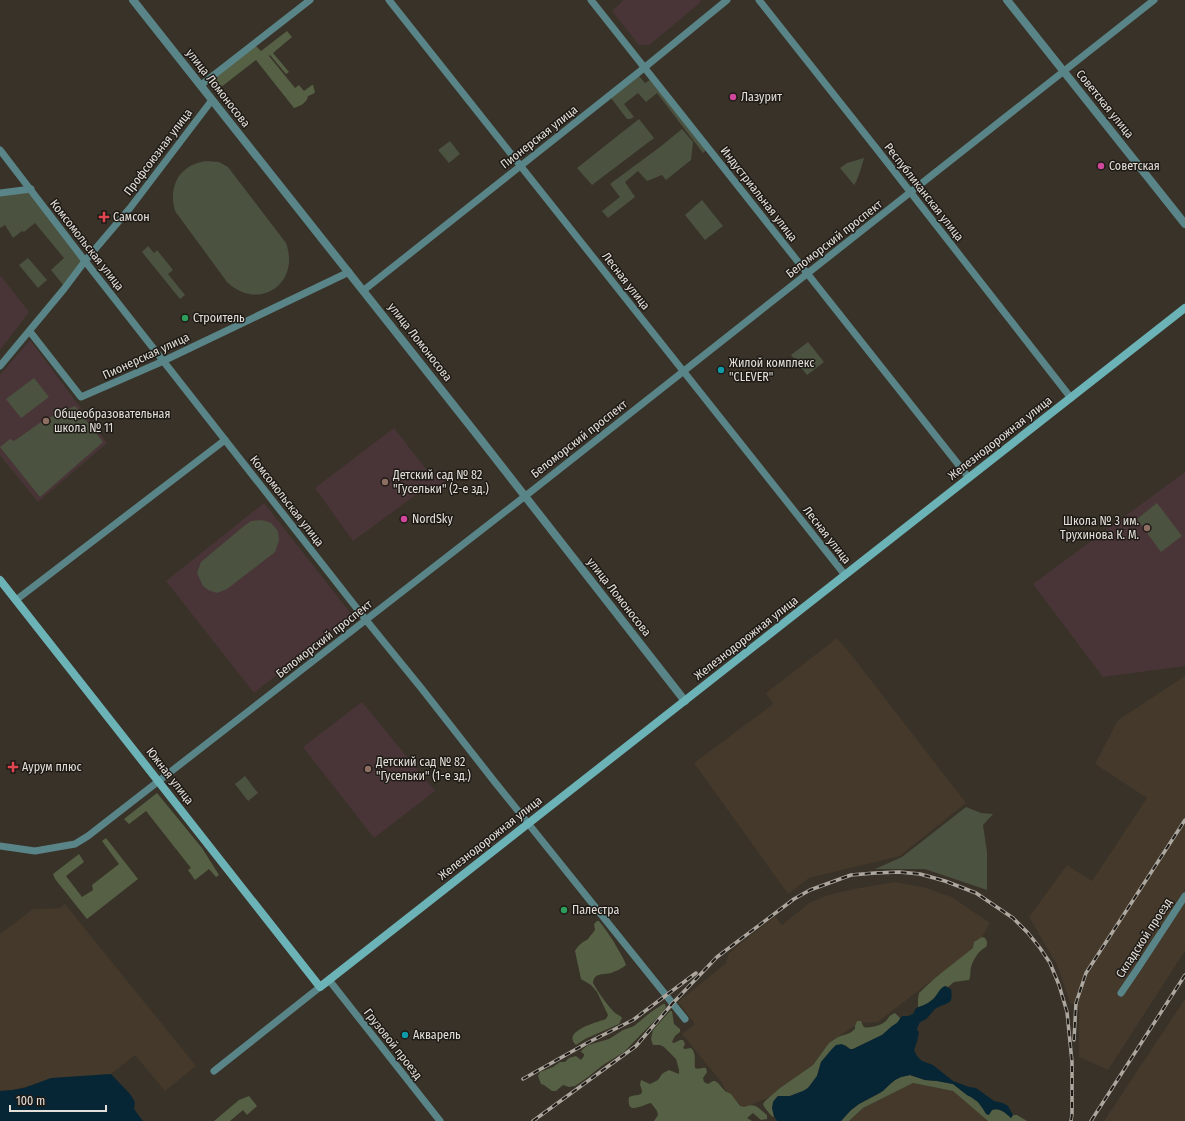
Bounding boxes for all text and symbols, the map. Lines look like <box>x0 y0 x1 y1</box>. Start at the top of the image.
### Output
street label: улица Ломоносова <box>183 46 253 130</box>
street label: Советская улица <box>1073 67 1137 141</box>
place label: Лазурит <box>741 90 782 104</box>
marker: Лазурит <box>728 92 738 102</box>
street label: Пионерская улица <box>498 102 580 171</box>
street label: Профсоюзная улица <box>121 106 195 198</box>
street label: Республиканская улица <box>881 140 967 244</box>
street label: Индустриальная улица <box>718 144 800 244</box>
place label: Советская <box>1109 159 1160 173</box>
marker: Советская <box>1096 161 1106 171</box>
street label: Комсомольская улица <box>47 197 127 293</box>
street label: Беломорский проспект <box>783 197 885 281</box>
place label: Самсон <box>113 210 150 224</box>
marker: Самсон <box>98 211 110 223</box>
street label: Лесная улица <box>599 249 653 313</box>
street label: улица Ломоносова <box>385 300 455 384</box>
place label: Строитель <box>193 311 245 325</box>
marker: Строитель <box>180 313 190 323</box>
street label: Пионерская улица <box>100 330 192 382</box>
place label: Жилой комплекс "СLEVER" <box>729 356 814 384</box>
marker: Жилой комплекс "СLEVER" <box>716 365 726 375</box>
street label: Железнодорожная улица <box>945 393 1055 483</box>
street label: Беломорский проспект <box>528 397 630 481</box>
place label: Общеобразовательная школа № 11 <box>54 407 170 435</box>
marker: Общеобразовательная школа № 11 <box>41 416 51 426</box>
street label: Комсомольская улица <box>247 453 327 549</box>
place label: Детский сад № 82 "Гусельки" (2-е зд.) <box>392 468 489 496</box>
marker: Детский сад № 82 "Гусельки" (2-е зд.) <box>380 477 390 487</box>
street label: Лесная улица <box>800 503 854 567</box>
place label: NordSky <box>412 512 453 526</box>
marker: NordSky <box>399 514 409 524</box>
place label: Школа № 3 им. Трухинова К. М. <box>1060 514 1139 542</box>
marker: Школа № 3 им. Трухинова К. М. <box>1142 523 1152 533</box>
street label: улица Ломоносова <box>584 555 654 639</box>
street label: Железнодорожная улица <box>691 593 801 683</box>
street label: Беломорский проспект <box>273 597 375 681</box>
street label: Южная улица <box>143 745 197 807</box>
place label: Детский сад № 82 "Гусельки" (1-е зд.) <box>375 755 471 783</box>
place label: Аурум плюс <box>22 760 82 774</box>
marker: Аурум плюс <box>7 761 19 773</box>
marker: Детский сад № 82 "Гусельки" (1-е зд.) <box>363 764 373 774</box>
street label: Железнодорожная улица <box>435 793 545 883</box>
street label: Складской проезд <box>1113 896 1175 980</box>
place label: Палестра <box>572 903 619 917</box>
marker: Палестра <box>559 905 569 915</box>
street label: Грузовой проезд <box>361 1006 425 1082</box>
place label: Акварель <box>413 1028 461 1042</box>
marker: Акварель <box>400 1030 410 1040</box>
scale bar <box>10 1087 106 1113</box>
text: 100 m <box>16 1094 45 1108</box>

